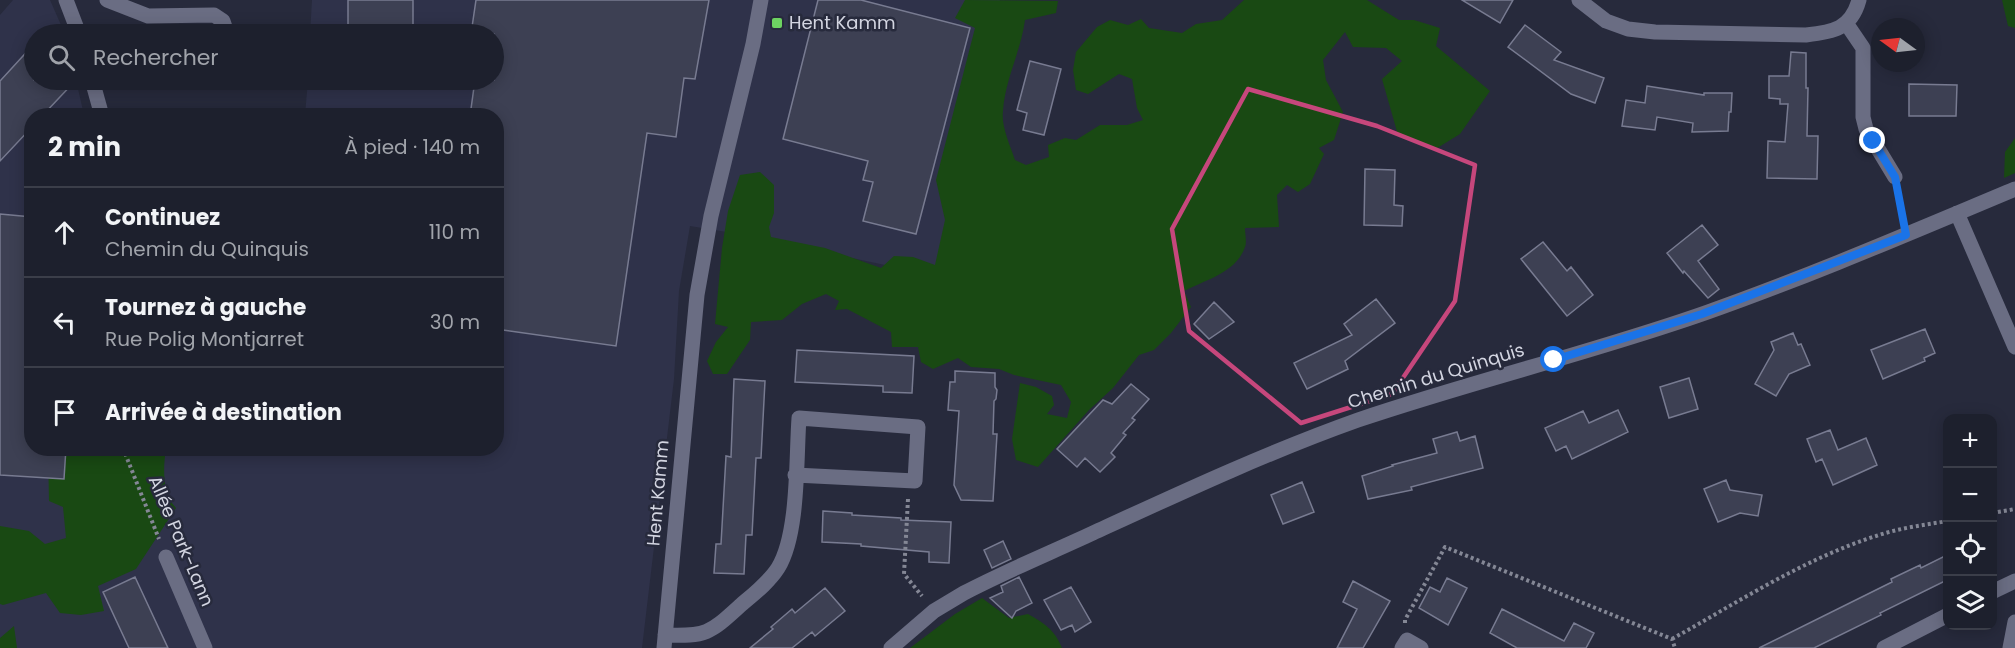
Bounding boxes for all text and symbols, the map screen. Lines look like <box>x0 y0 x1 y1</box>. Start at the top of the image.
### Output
place label: Hent Kamm <box>789 10 896 35</box>
marker: Hent Kamm <box>770 16 784 30</box>
north arrow <box>1871 18 1925 72</box>
search box <box>24 24 504 90</box>
icon: search <box>45 41 78 74</box>
text: Rechercher <box>93 42 219 73</box>
route end <box>1859 127 1885 153</box>
text: 2 min <box>48 129 121 165</box>
text: À pied · 140 m <box>344 133 480 161</box>
text: Continuez <box>105 202 220 233</box>
icon: ahead <box>48 216 81 249</box>
text: 110 m <box>429 218 480 246</box>
text: Chemin du Quinquis <box>105 235 309 263</box>
text: Tournez à gauche <box>105 292 306 323</box>
icon: left <box>48 306 81 339</box>
text: 30 m <box>430 308 480 336</box>
text: Rue Polig Montjarret <box>105 325 304 353</box>
street label: Chemin du Quinquis <box>1344 337 1527 414</box>
route start <box>1540 346 1566 372</box>
icon: arrive <box>48 396 81 429</box>
text: Arrivée à destination <box>105 397 342 428</box>
map controls <box>1943 414 1997 630</box>
button: + <box>1943 414 1997 468</box>
street label: Hent Kamm <box>640 439 675 547</box>
button: − <box>1943 468 1997 522</box>
street label: Allée Park-Lann <box>143 472 220 610</box>
button: locate <box>1943 522 1997 576</box>
button: layers <box>1943 576 1997 630</box>

